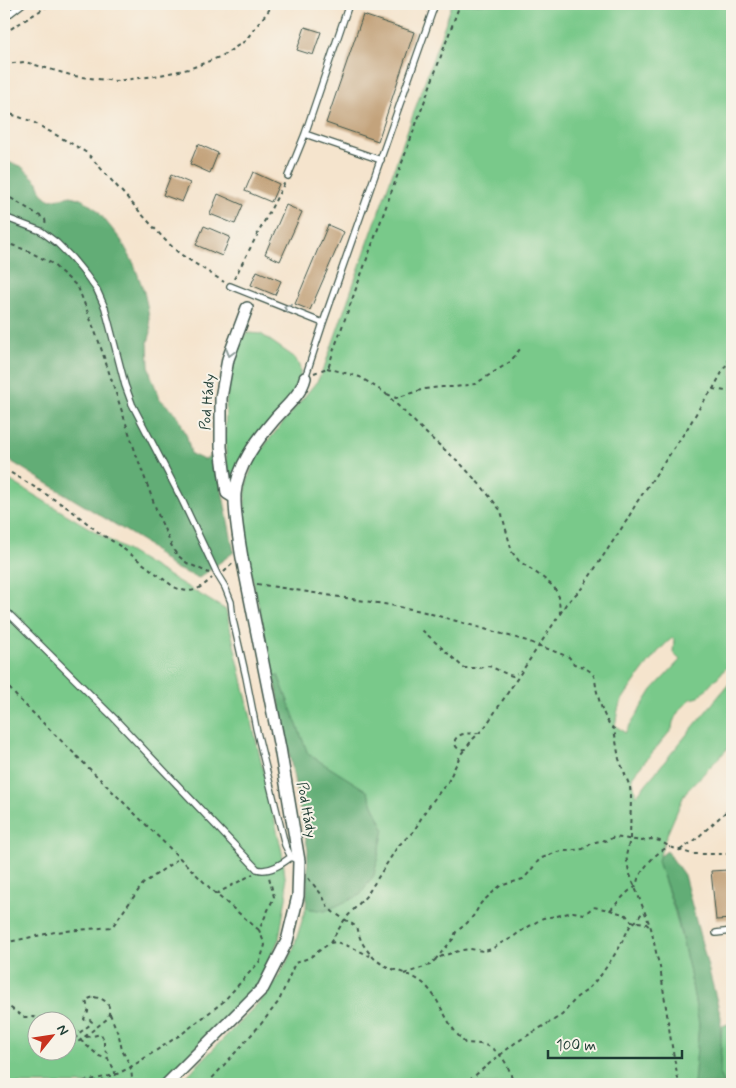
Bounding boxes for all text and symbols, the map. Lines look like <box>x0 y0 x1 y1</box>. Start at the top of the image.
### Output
one-way arrow <box>283 304 292 315</box>
one-way arrow <box>225 349 236 358</box>
street label: Pod Hády <box>196 373 220 431</box>
street label: Pod Hády <box>291 780 321 840</box>
north arrow <box>28 1010 78 1060</box>
text: N <box>52 1021 73 1039</box>
scale bar <box>548 1028 682 1060</box>
text: 100 m <box>556 1036 596 1056</box>

